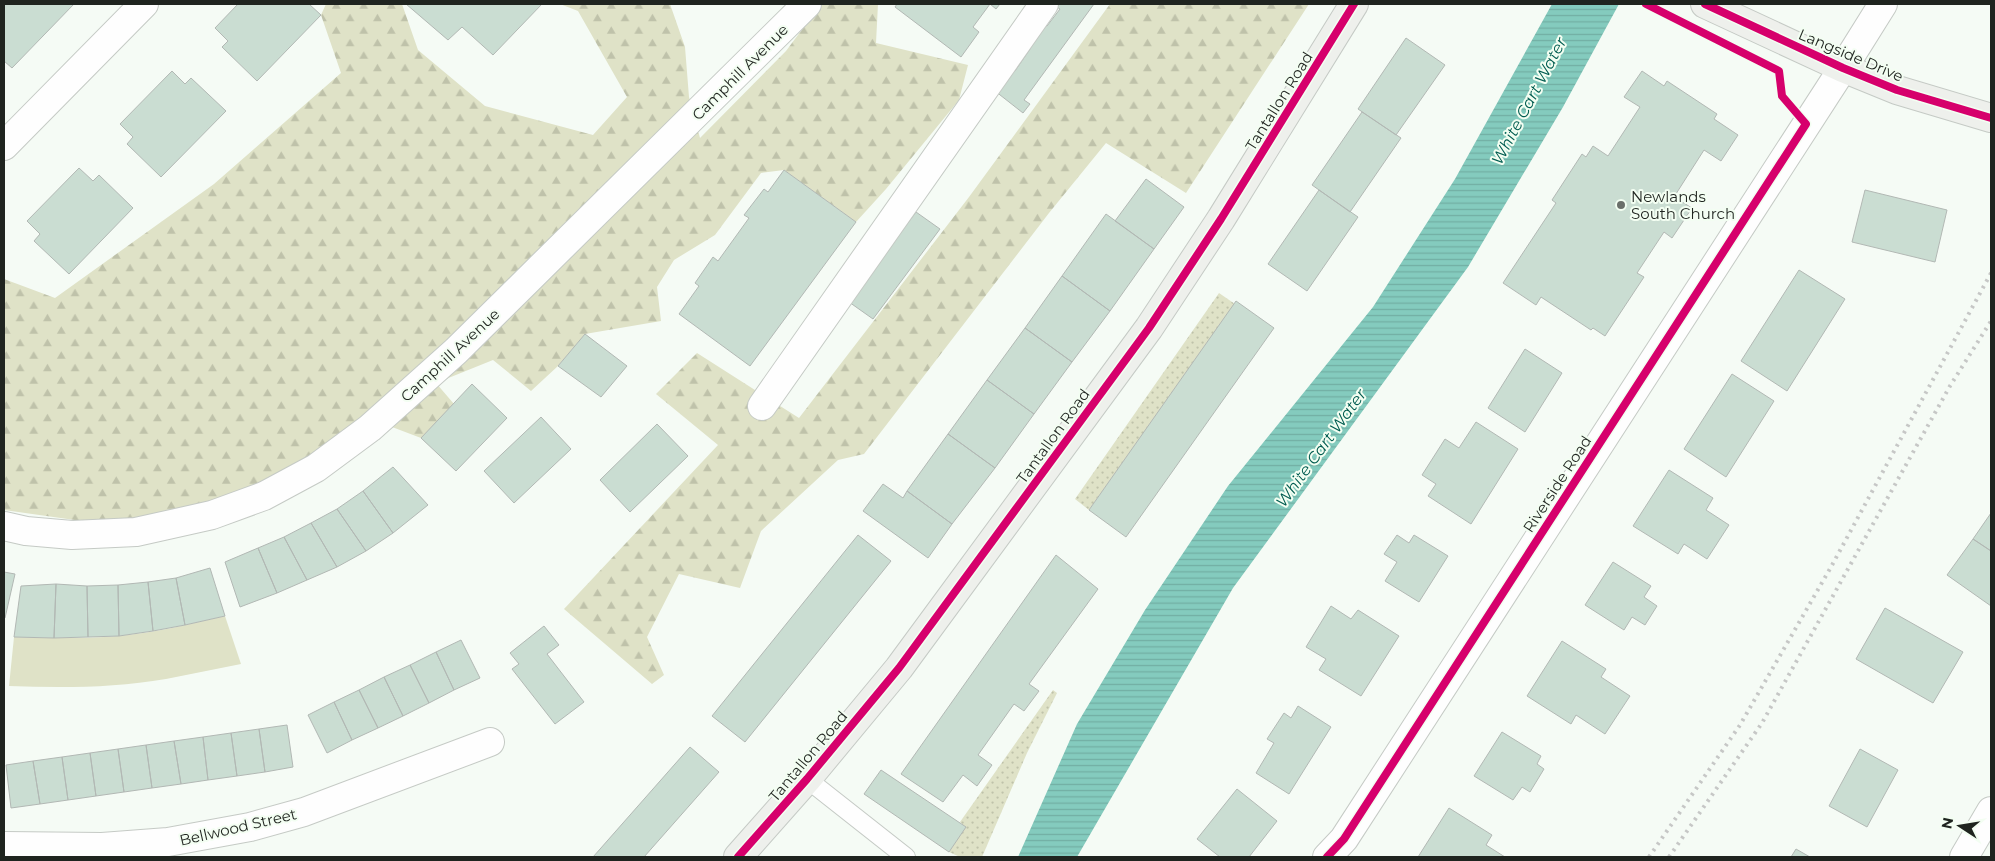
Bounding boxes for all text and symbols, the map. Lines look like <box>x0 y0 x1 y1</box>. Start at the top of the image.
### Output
street label: Camphill Avenue <box>688 20 792 124</box>
street label: Langside Drive <box>1796 24 1906 86</box>
water label: White Cart Water <box>1487 34 1571 168</box>
street label: Tantallon Road <box>1241 48 1317 154</box>
place label: Newlands South Church <box>1631 187 1735 223</box>
marker: Newlands South Church <box>1615 199 1627 211</box>
street label: Camphill Avenue <box>397 304 503 406</box>
street label: Tantallon Road <box>1012 385 1094 487</box>
water label: White Cart Water <box>1272 385 1371 511</box>
street label: Riverside Road <box>1519 432 1595 536</box>
street label: Tantallon Road <box>765 707 851 805</box>
north arrow <box>1935 801 1985 851</box>
street label: Bellwood Street <box>178 804 298 850</box>
text: N <box>1937 816 1957 831</box>

